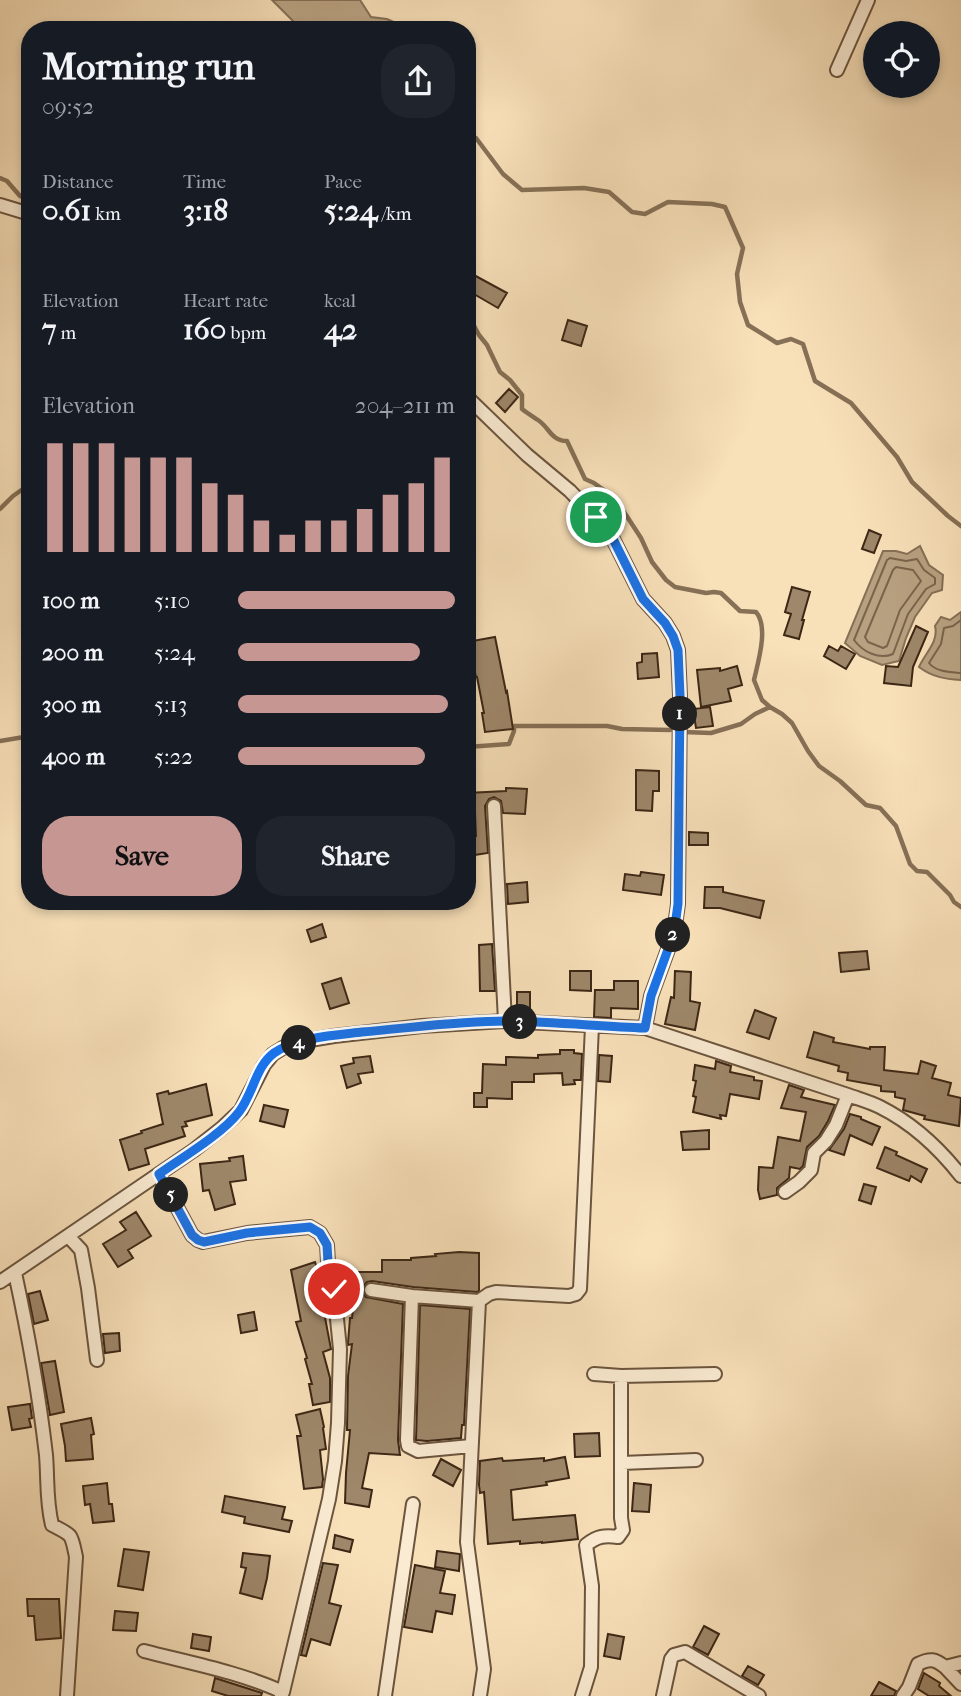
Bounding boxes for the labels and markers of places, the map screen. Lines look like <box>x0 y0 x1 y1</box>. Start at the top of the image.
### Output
pin <box>566 487 626 547</box>
pin: 1 <box>662 696 698 732</box>
pin: 2 <box>656 918 690 953</box>
pin: 3 <box>503 1004 538 1040</box>
pin: 4 <box>282 1026 316 1060</box>
pin: 5 <box>154 1178 188 1212</box>
pin <box>304 1259 364 1319</box>

